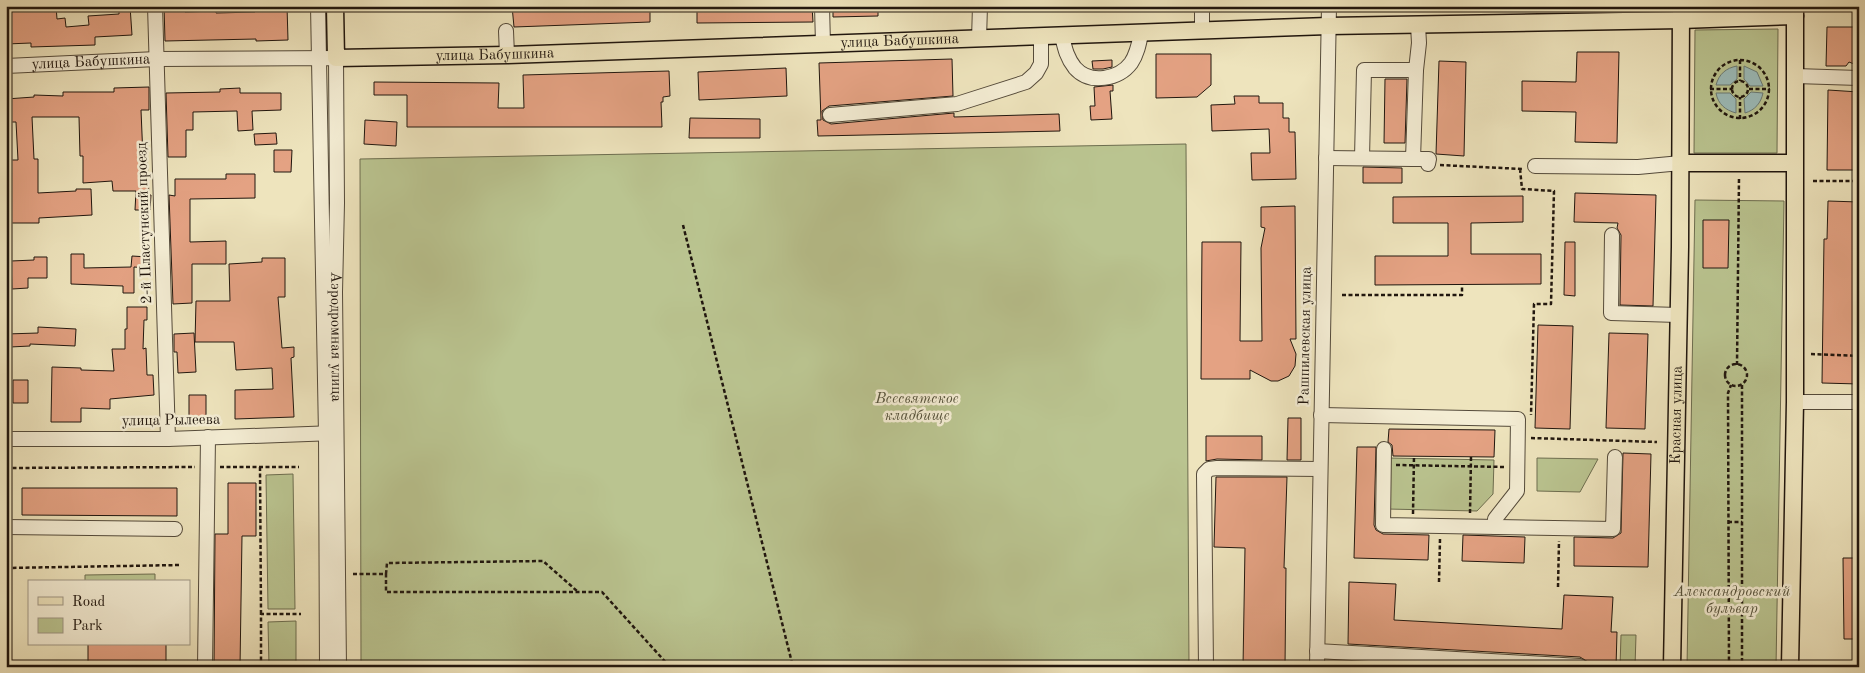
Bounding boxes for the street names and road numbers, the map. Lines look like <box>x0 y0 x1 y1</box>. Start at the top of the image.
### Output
street label: улица Бабушкина <box>840 32 960 51</box>
street label: улица Бабушкина <box>435 46 555 64</box>
street label: улица Бабушкина <box>31 52 151 72</box>
street label: 2-й Пластунский проезд <box>135 141 155 304</box>
street label: Рашпилевская улица <box>1297 266 1315 406</box>
street label: Аэродромная улица <box>327 271 344 403</box>
street label: Красная улица <box>1668 365 1685 465</box>
street label: улица Рылеева <box>122 413 221 429</box>

